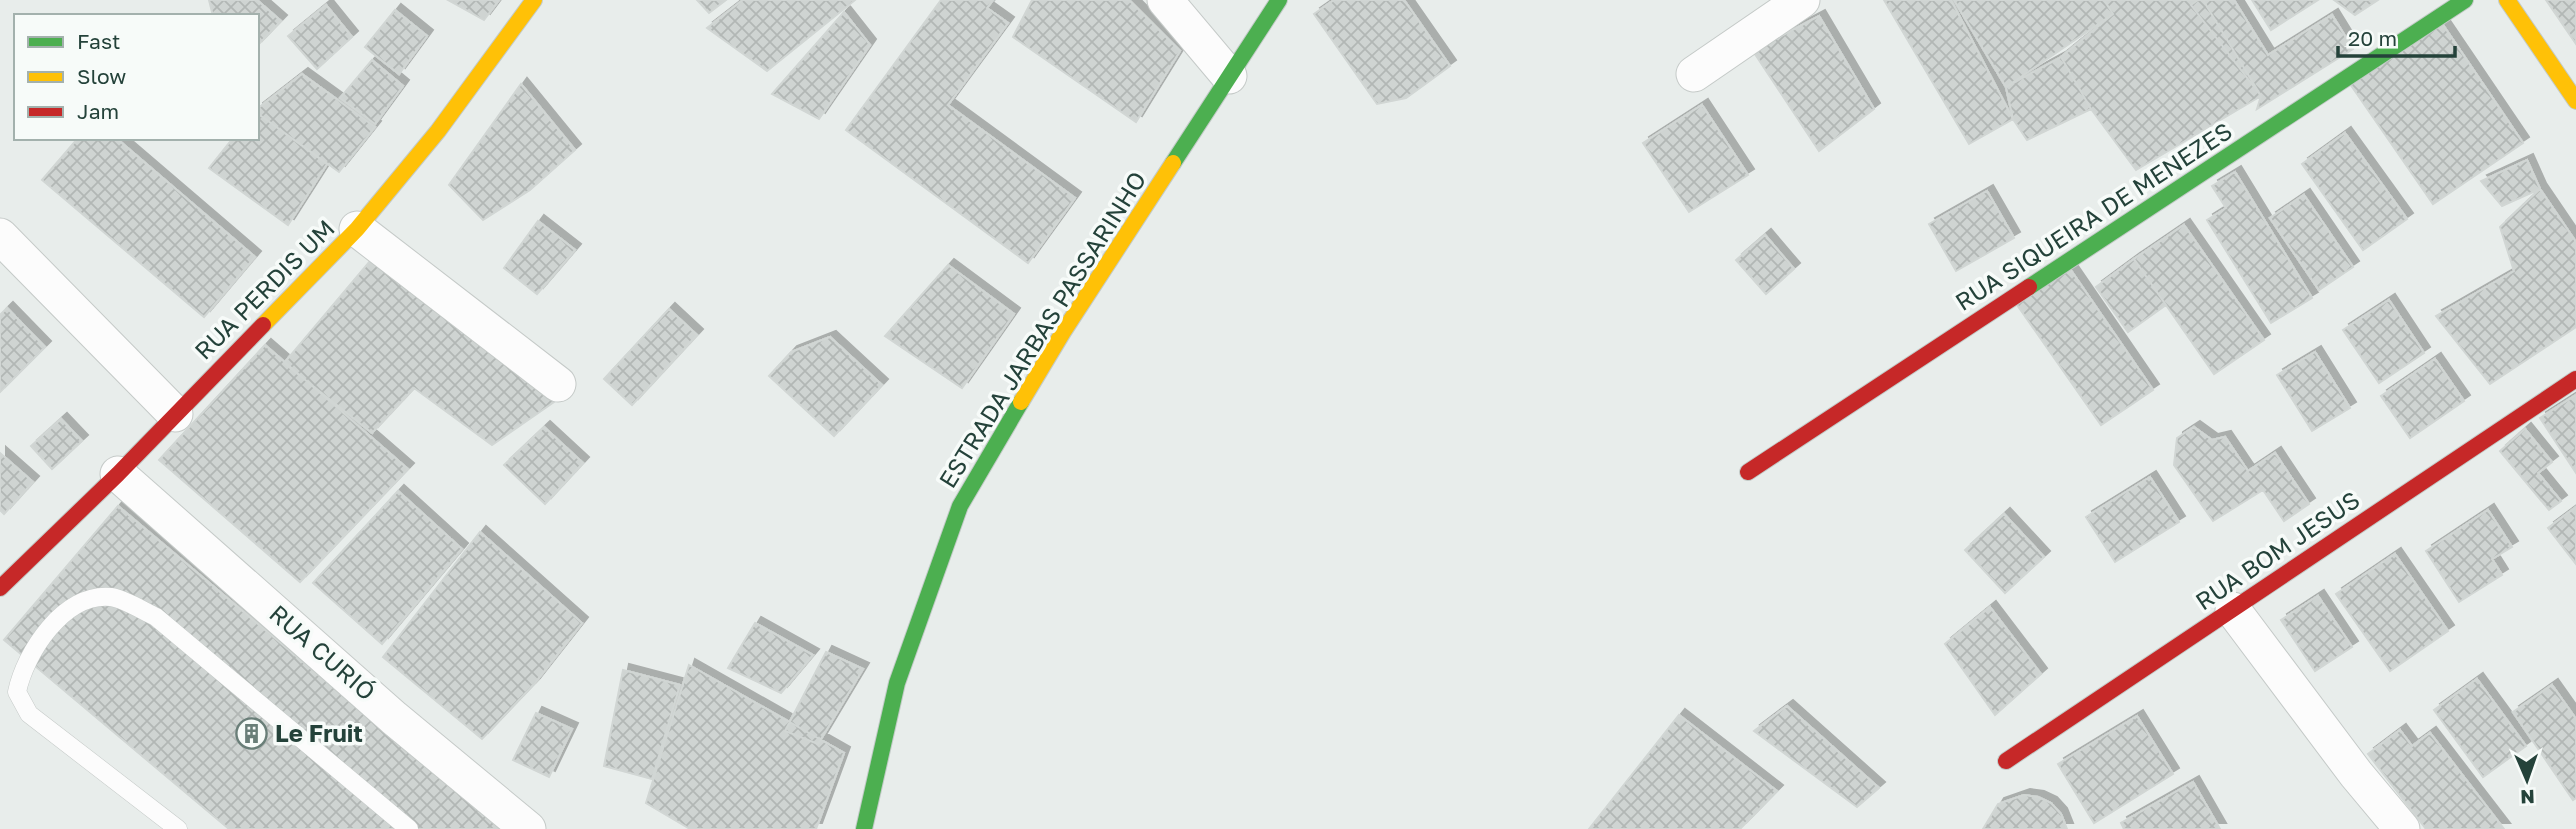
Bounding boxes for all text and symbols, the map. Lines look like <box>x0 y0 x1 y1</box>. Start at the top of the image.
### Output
legend <box>14 14 259 140</box>
scale bar <box>2338 14 2455 58</box>
text: 20 m <box>2348 25 2397 51</box>
text: Fast <box>77 28 120 54</box>
text: Slow <box>77 63 126 89</box>
text: Jam <box>77 98 119 124</box>
street label: RUA SIQUEIRA DE MENEZES <box>1950 115 2237 316</box>
street label: ESTRADA JARBAS PASSARINHO <box>932 166 1151 493</box>
street label: RUA PERDIS UM <box>188 213 340 365</box>
street label: RUA BOM JESUS <box>2190 484 2365 615</box>
street label: RUA CURIÓ <box>264 598 382 706</box>
building icon: Le Fruit <box>235 717 269 751</box>
place label: Le Fruit <box>275 718 363 747</box>
north arrow <box>2492 745 2562 815</box>
text: N <box>2520 786 2535 809</box>

